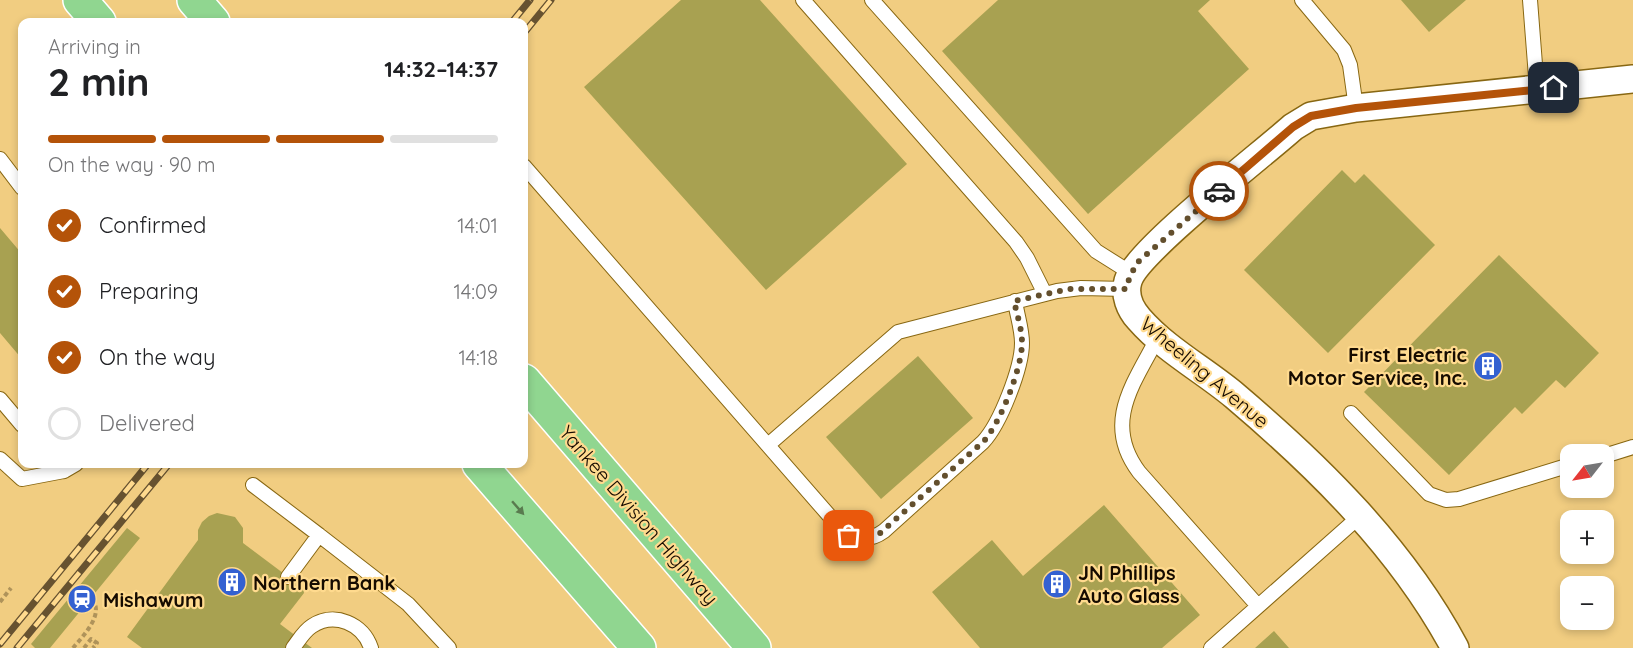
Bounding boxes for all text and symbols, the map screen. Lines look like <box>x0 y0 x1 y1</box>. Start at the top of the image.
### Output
text: Arriving in <box>48 34 141 59</box>
text: 14:32–14:37 <box>384 55 498 83</box>
text: 2 min <box>48 57 150 106</box>
pin <box>1528 62 1579 113</box>
icon: home <box>1537 71 1570 104</box>
text: On the way · 90 m <box>48 152 215 177</box>
courier <box>1189 161 1249 221</box>
icon: car <box>1203 175 1236 208</box>
icon: check <box>48 209 81 242</box>
text: Confirmed <box>99 211 206 239</box>
text: 14:01 <box>457 213 498 238</box>
icon: check <box>48 275 81 308</box>
text: Preparing <box>99 277 199 305</box>
text: 14:09 <box>454 279 498 304</box>
street label: Wheeling Avenue <box>1136 311 1274 433</box>
icon: check <box>48 341 81 374</box>
place label: First Electric Motor Service, Inc. <box>1288 342 1467 390</box>
text: On the way <box>99 343 215 371</box>
text: 14:18 <box>458 345 498 370</box>
building icon: First Electric Motor Service, Inc. <box>1472 350 1504 382</box>
text: Delivered <box>99 409 195 437</box>
street label: Yankee Division Highway <box>554 420 724 610</box>
north arrow <box>1560 444 1614 498</box>
map controls <box>1560 444 1614 630</box>
one-way arrow <box>511 500 524 516</box>
pin <box>823 510 874 561</box>
button: + <box>1560 510 1614 564</box>
icon: bag <box>832 519 865 552</box>
place label: JN Phillips Auto Glass <box>1078 560 1180 608</box>
building icon: Northern Bank <box>216 566 248 598</box>
building icon: JN Phillips Auto Glass <box>1041 568 1073 600</box>
place label: Northern Bank <box>253 570 396 595</box>
button: − <box>1560 576 1614 630</box>
station icon: Mishawum <box>66 583 98 615</box>
place label: Mishawum <box>103 587 203 612</box>

